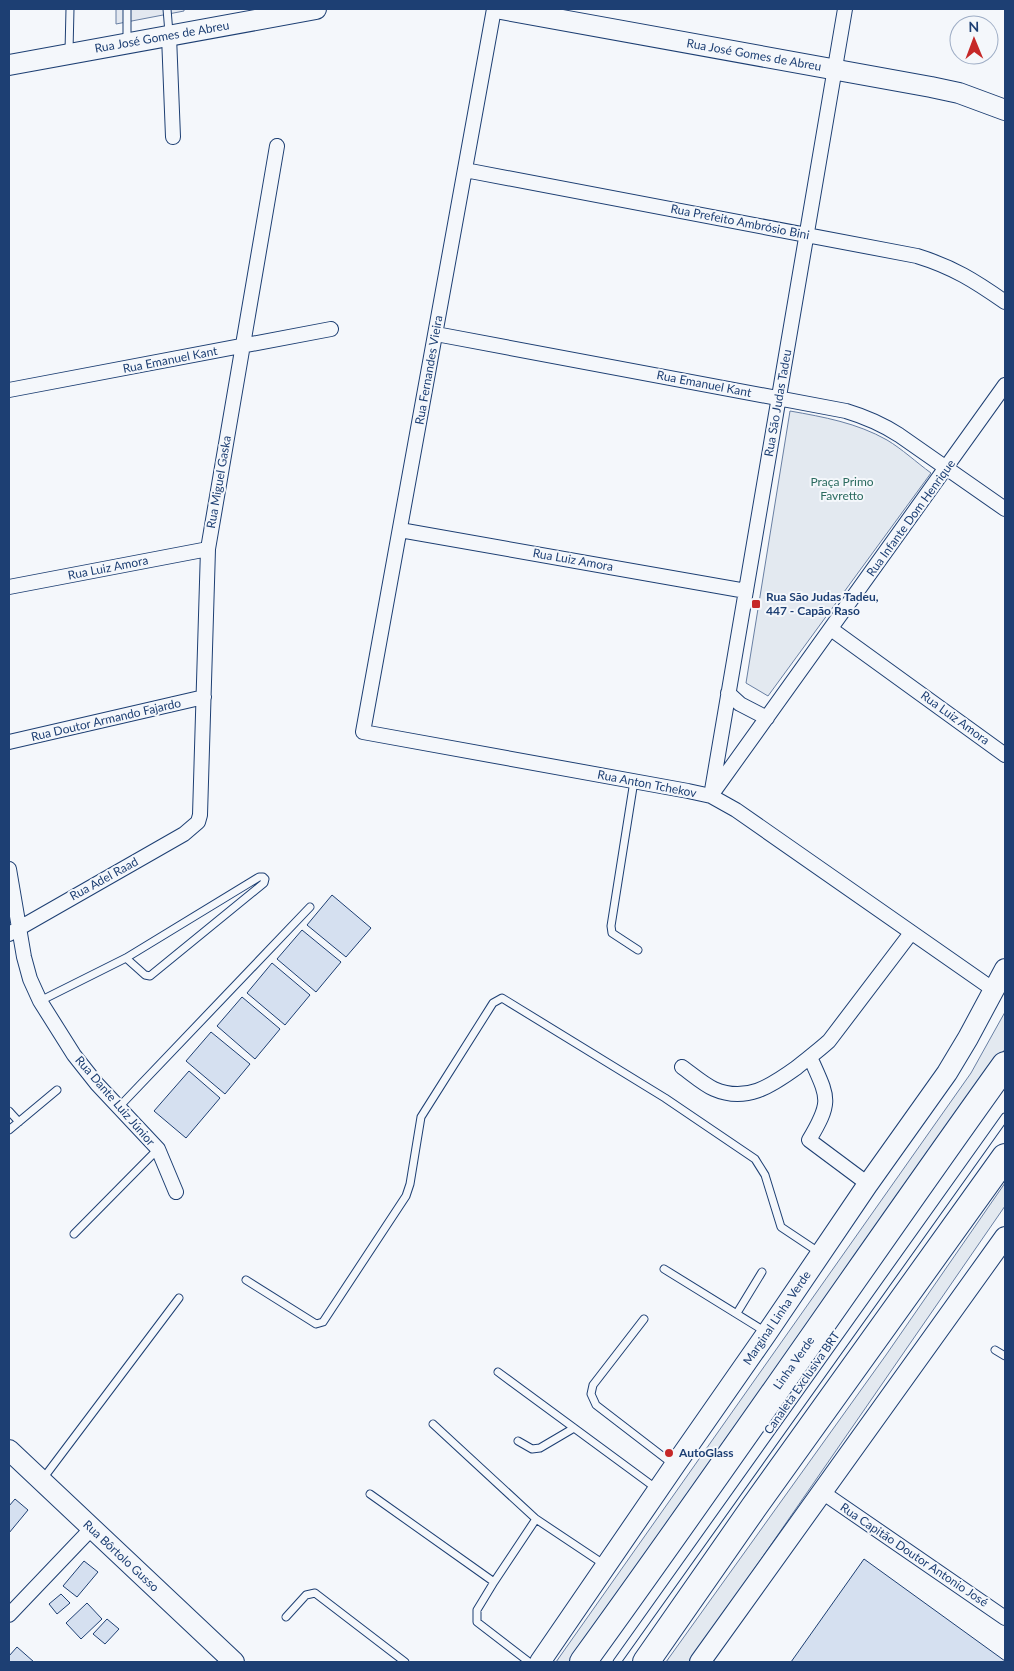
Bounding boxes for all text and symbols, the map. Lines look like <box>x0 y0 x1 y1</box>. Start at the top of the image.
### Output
north arrow <box>949 15 999 65</box>
street label: Rua José Gomes de Abreu <box>93 17 230 56</box>
text: N <box>968 18 979 35</box>
street label: Rua José Gomes de Abreu <box>686 35 823 74</box>
street label: Rua Prefeito Ambrósio Bini <box>669 201 811 242</box>
street label: Rua Fernandes Vieira <box>412 314 446 426</box>
street label: Rua Emanuel Kant <box>121 343 219 376</box>
street label: Rua São Judas Tadeu <box>761 348 794 458</box>
street label: Rua Emanuel Kant <box>656 367 753 400</box>
street label: Rua Miguel Gaska <box>203 434 234 530</box>
street label: Rua Infante Dom Henrique <box>863 456 958 579</box>
park label: Praça Primo Favretto <box>810 474 874 503</box>
street label: Rua Luiz Amora <box>532 545 615 574</box>
street label: Rua Luiz Amora <box>66 552 149 583</box>
place label: Rua São Judas Tadeu, 447 - Capão Raso <box>766 589 879 618</box>
marker: Rua São Judas Tadeu, 447 - Capão Raso <box>750 598 762 610</box>
street label: Rua Luiz Amora <box>918 688 993 748</box>
street label: Rua Doutor Armando Fajardo <box>29 695 182 744</box>
street label: Rua Anton Tchekov <box>596 767 699 801</box>
street label: Rua Adel Raad <box>67 854 140 903</box>
street label: Rua Dante Luiz Júnior <box>72 1053 159 1149</box>
street label: Marginal Linha Verde <box>740 1268 814 1368</box>
street label: Canaleta Exclusiva BRT <box>760 1328 843 1437</box>
street label: Linha Verde <box>770 1333 818 1393</box>
place label: AutoGlass <box>678 1445 734 1460</box>
marker: AutoGlass <box>663 1447 675 1459</box>
street label: Rua Capitão Doutor Antonio José <box>837 1499 991 1610</box>
street label: Rua Bôrtolo Gusso <box>80 1517 162 1595</box>

